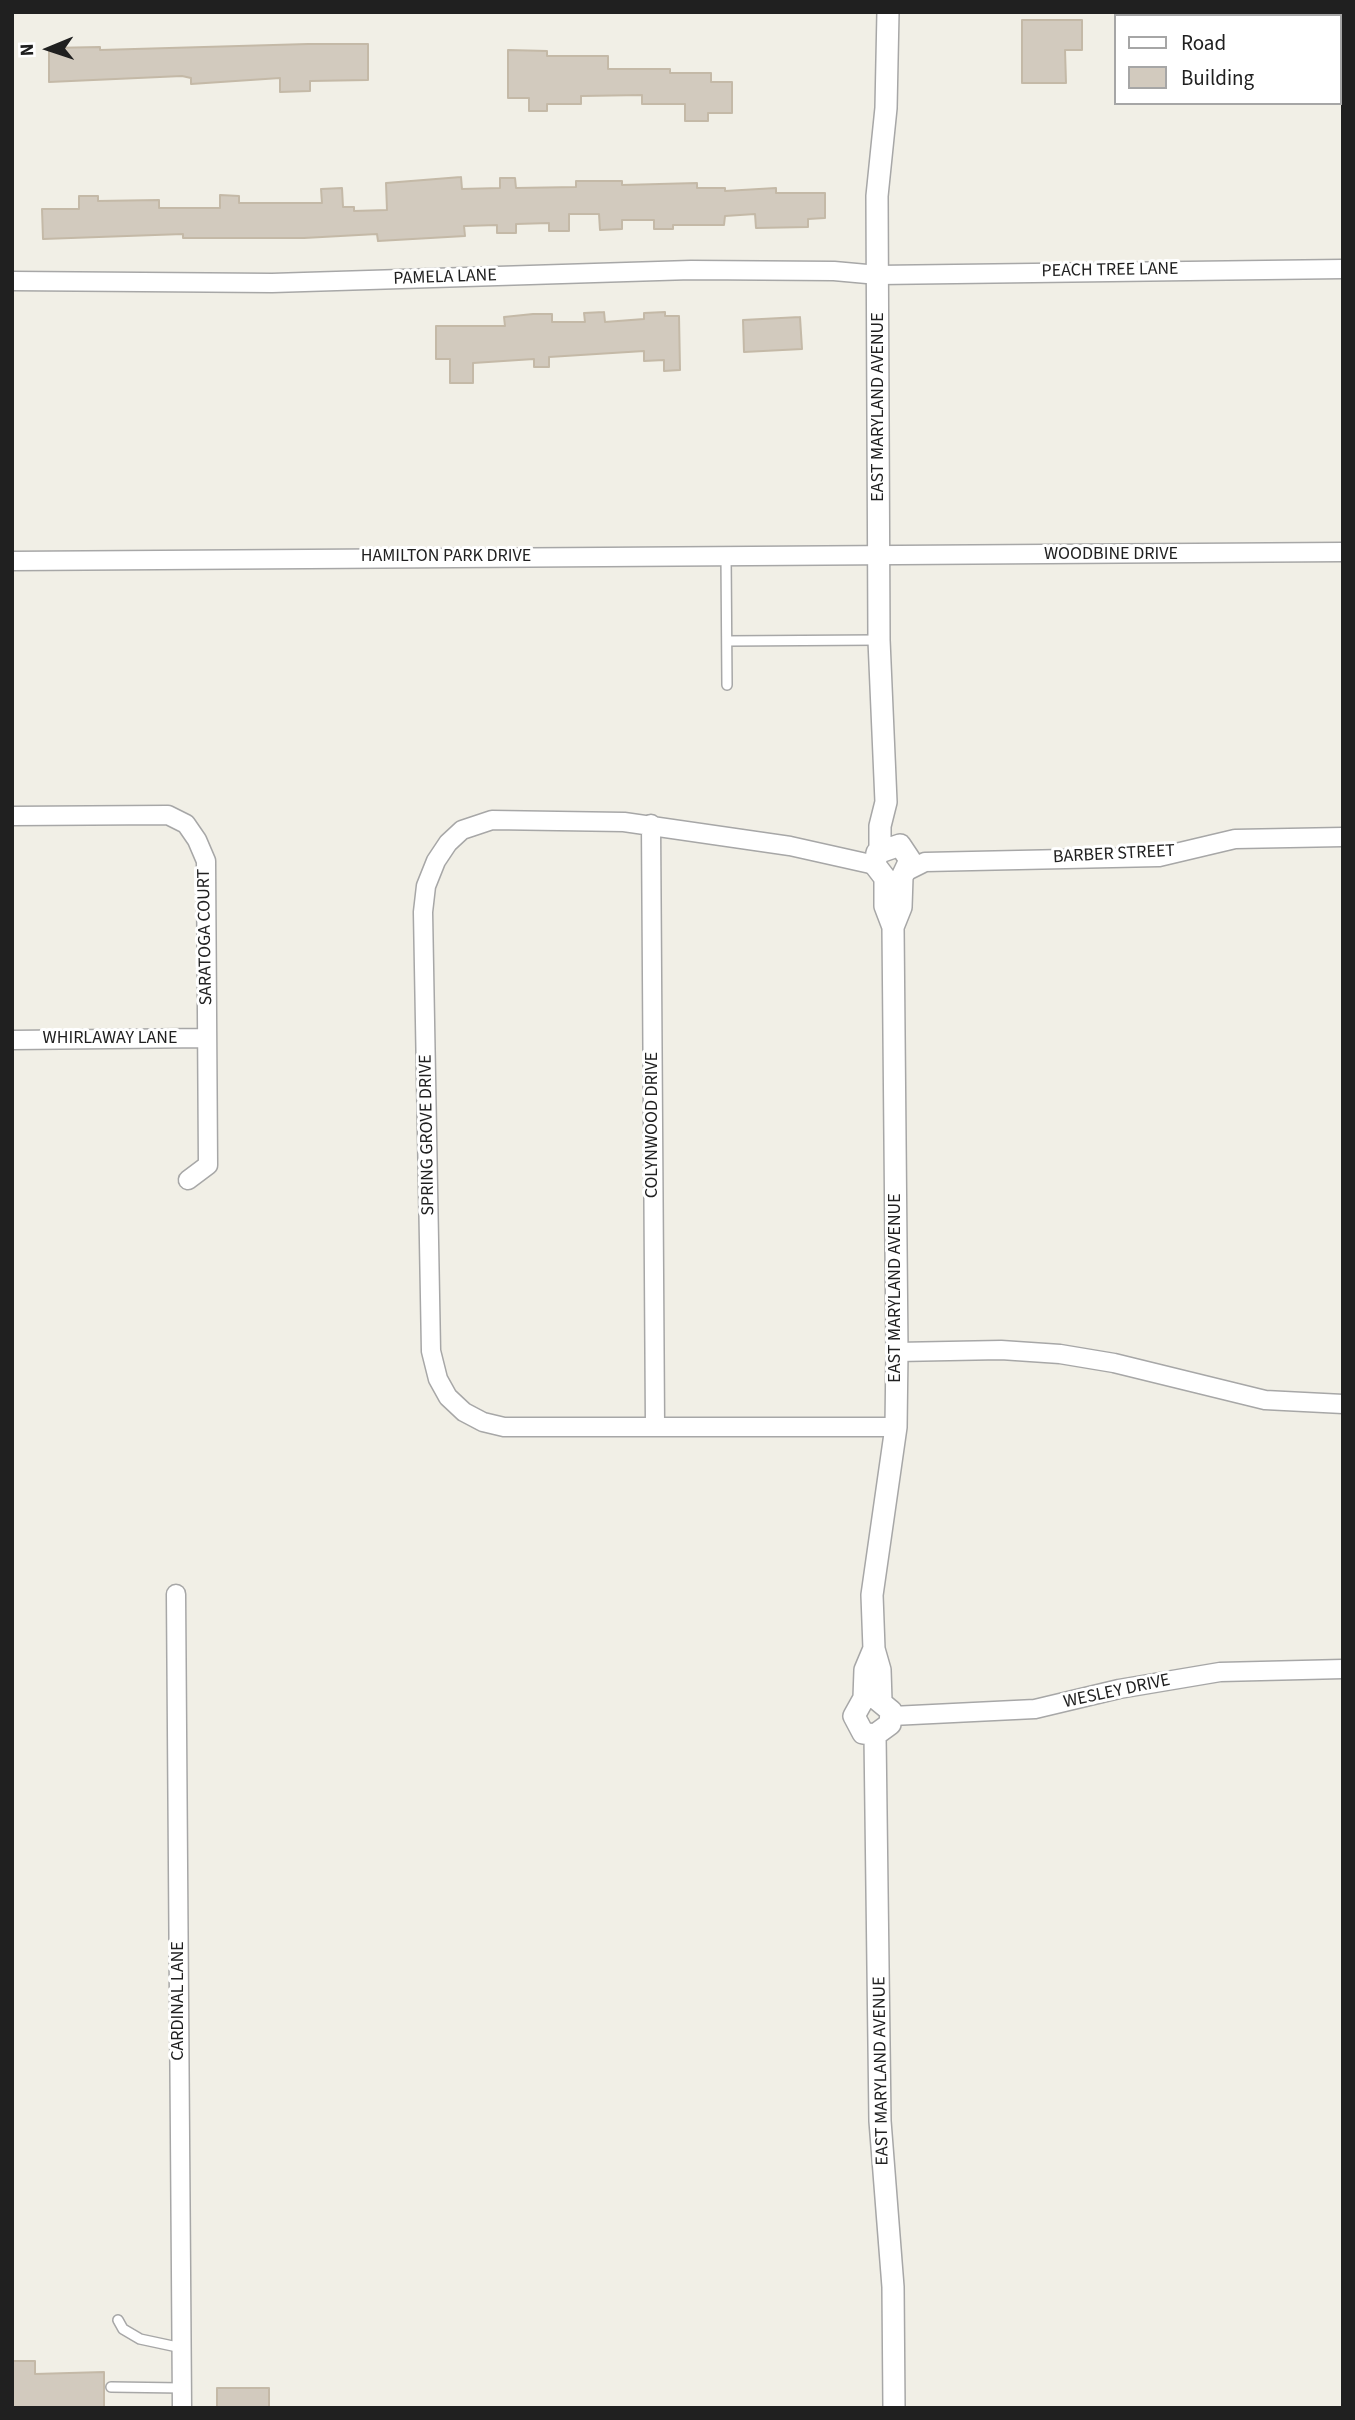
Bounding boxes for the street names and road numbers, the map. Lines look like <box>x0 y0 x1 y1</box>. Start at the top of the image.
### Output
street label: PEACH TREE LANE <box>1041 259 1179 283</box>
street label: PAMELA LANE <box>393 265 497 291</box>
street label: EAST MARYLAND AVENUE <box>868 312 890 502</box>
street label: WOODBINE DRIVE <box>1044 544 1178 566</box>
street label: HAMILTON PARK DRIVE <box>361 546 531 568</box>
street label: BARBER STREET <box>1052 841 1176 869</box>
street label: SARATOGA COURT <box>194 868 218 1006</box>
street label: WHIRLAWAY LANE <box>43 1028 177 1050</box>
street label: COLYNWOOD DRIVE <box>642 1052 664 1198</box>
street label: SPRING GROVE DRIVE <box>416 1054 440 1216</box>
street label: EAST MARYLAND AVENUE <box>885 1193 907 1383</box>
street label: WESLEY DRIVE <box>1062 1670 1172 1714</box>
street label: CARDINAL LANE <box>168 1941 190 2061</box>
street label: EAST MARYLAND AVENUE <box>870 1976 894 2166</box>

